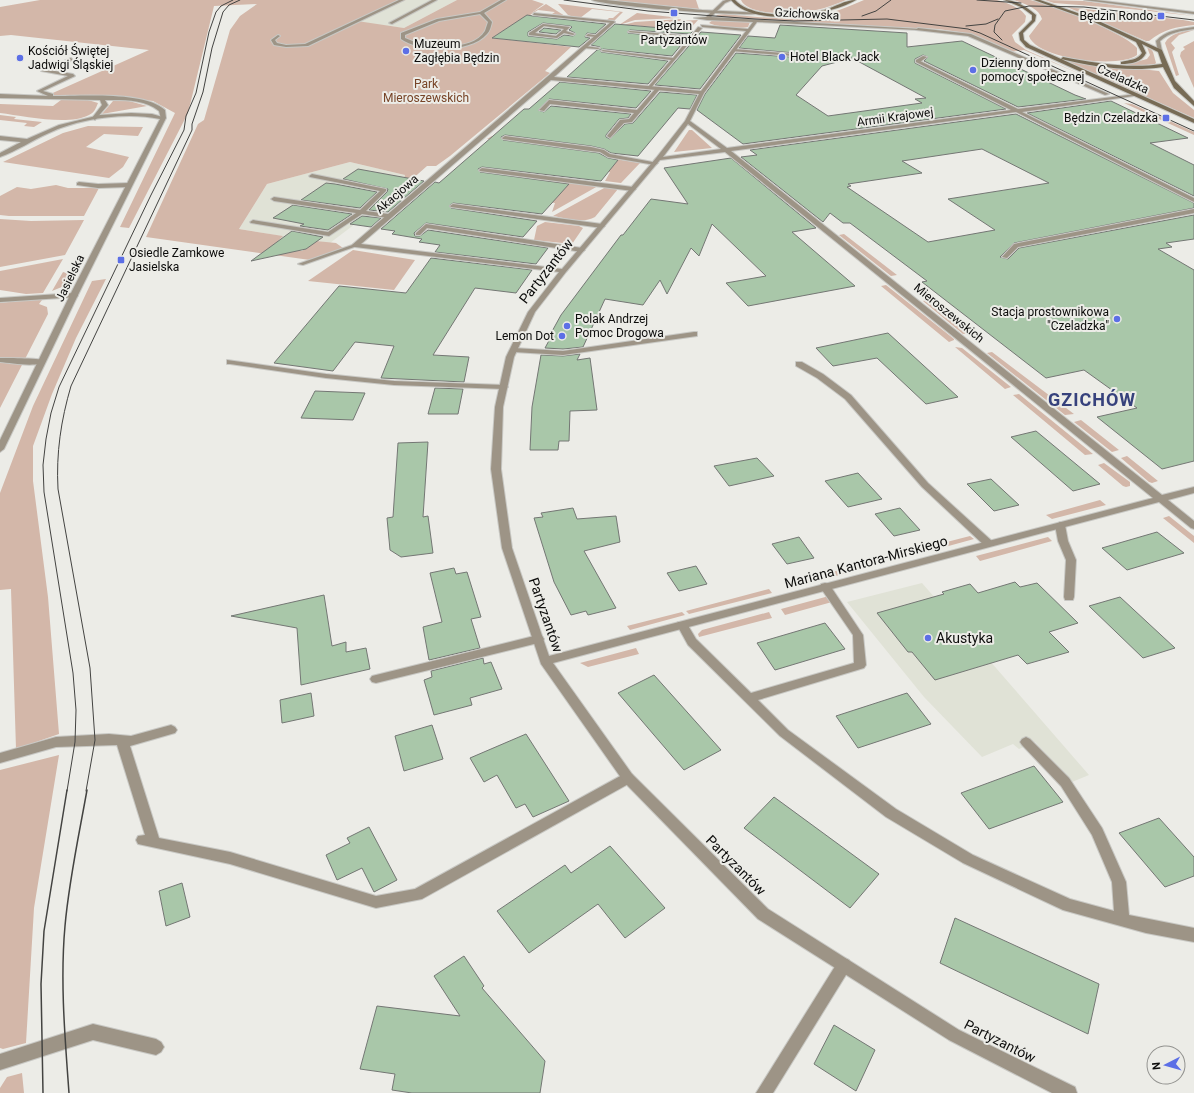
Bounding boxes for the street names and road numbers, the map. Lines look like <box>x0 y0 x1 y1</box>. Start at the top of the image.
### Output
street label: Gzichowska <box>774 5 840 23</box>
street label: Czeladzka <box>1095 61 1151 97</box>
street label: Armii Krajowej <box>856 105 934 129</box>
street label: Akacjowa <box>373 172 421 216</box>
street label: Partyzantów <box>516 235 577 307</box>
street label: Jasielska <box>53 252 87 304</box>
street label: Mieroszewskich <box>911 280 987 346</box>
street label: Mariana Kantora-Mirskiego <box>783 532 949 592</box>
street label: Partyzantów <box>526 576 566 655</box>
street label: Partyzantów <box>703 832 770 899</box>
street label: Partyzantów <box>962 1016 1039 1066</box>

